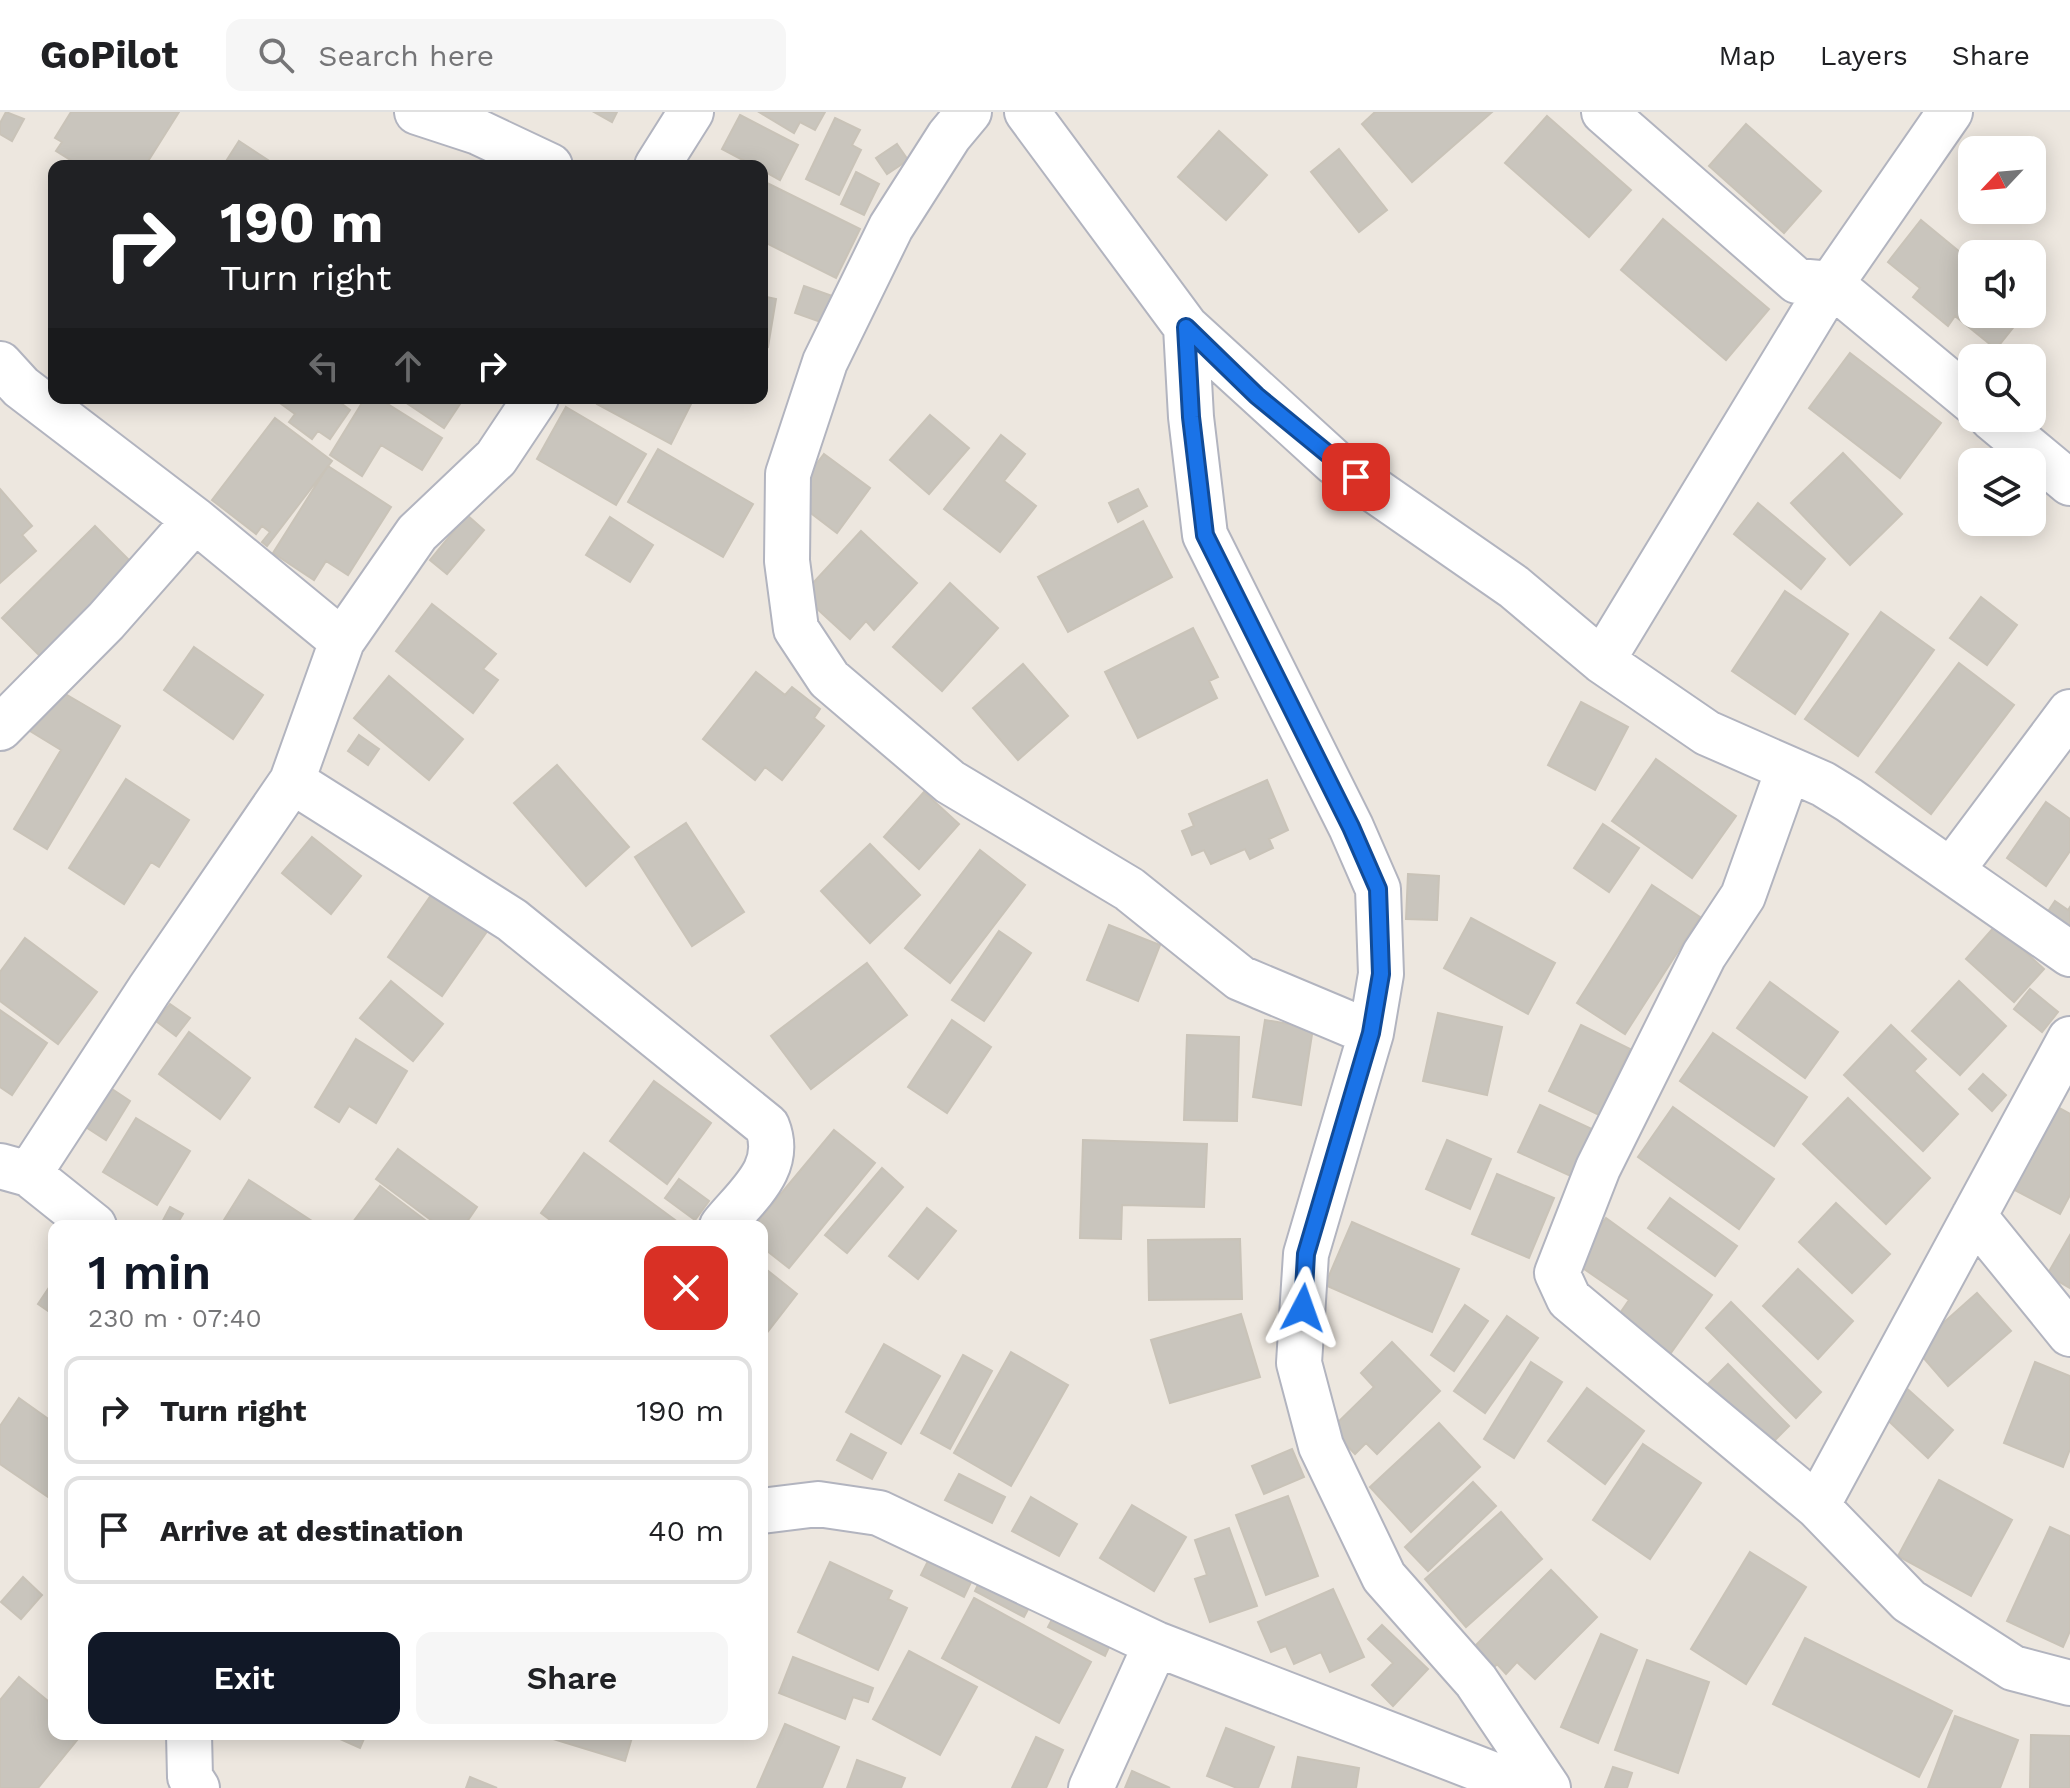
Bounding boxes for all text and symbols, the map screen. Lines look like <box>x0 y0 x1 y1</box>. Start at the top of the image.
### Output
search box <box>226 19 786 91</box>
text: GoPilot <box>40 33 178 77</box>
icon: search <box>254 33 298 77</box>
text: Search here <box>318 38 494 73</box>
text: Map <box>1719 39 1776 72</box>
text: Layers <box>1820 39 1908 72</box>
text: Share <box>1952 39 2030 72</box>
north arrow <box>1958 136 2046 224</box>
map controls <box>1958 136 2046 536</box>
text: 190 m <box>220 190 383 256</box>
icon: right <box>88 192 192 296</box>
button: sound <box>1958 240 2046 328</box>
text: Turn right <box>220 257 391 299</box>
icon: left <box>302 344 346 388</box>
icon: ahead <box>386 344 430 388</box>
icon: right <box>470 344 514 388</box>
button: search <box>1958 344 2046 432</box>
pin <box>1322 443 1390 511</box>
button: layers <box>1958 448 2046 536</box>
icon: arrive <box>1334 455 1378 499</box>
text: 1 min <box>88 1244 211 1301</box>
button: close <box>644 1246 728 1330</box>
position arrow <box>1261 1266 1345 1350</box>
text: 230 m · 07:40 <box>88 1303 262 1333</box>
icon: right <box>92 1388 136 1432</box>
text: Turn right <box>160 1393 306 1428</box>
text: 190 m <box>636 1393 724 1428</box>
icon: arrive <box>92 1508 136 1552</box>
text: Arrive at destination <box>160 1513 464 1548</box>
text: 40 m <box>648 1513 724 1548</box>
button: Exit <box>88 1632 400 1724</box>
button: Share <box>416 1632 728 1724</box>

